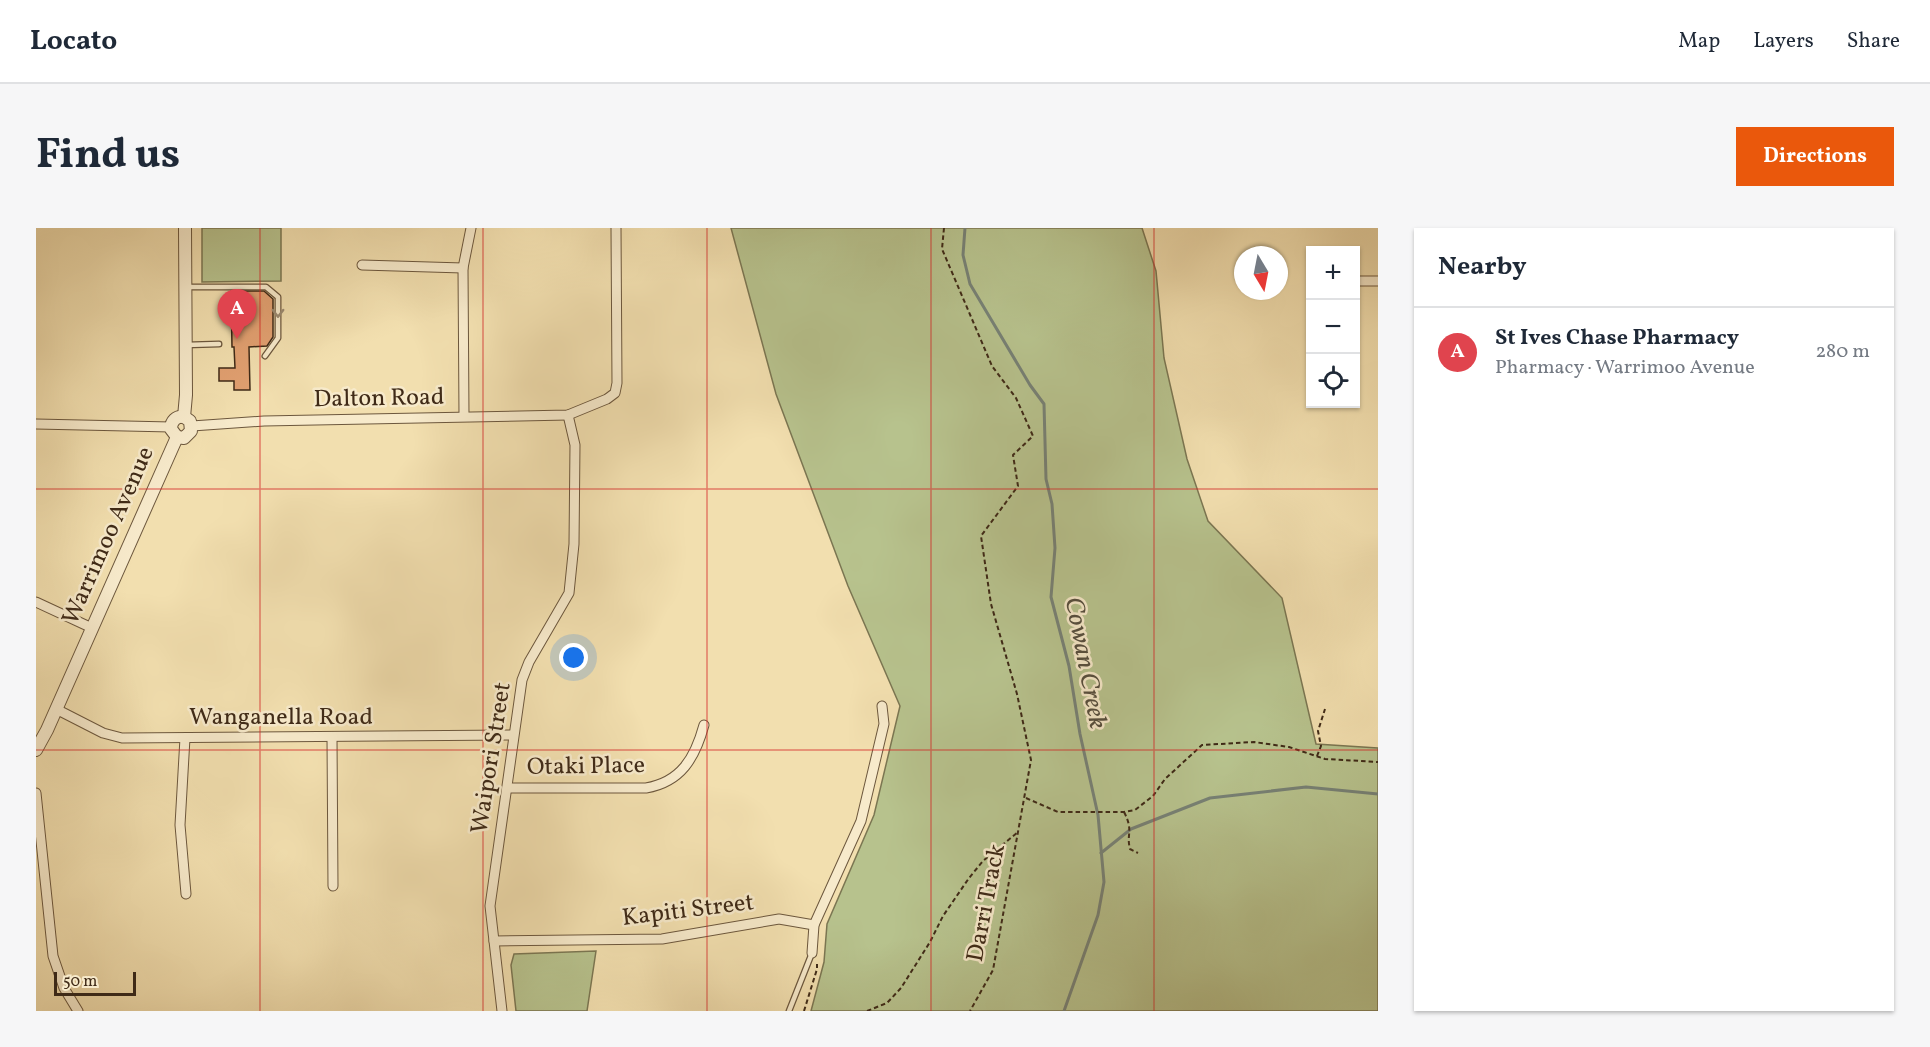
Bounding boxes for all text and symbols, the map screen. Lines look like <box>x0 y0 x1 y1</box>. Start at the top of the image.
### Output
text: Locato <box>30 22 117 61</box>
text: Map <box>1678 27 1720 56</box>
text: Layers <box>1753 27 1814 56</box>
text: Share <box>1847 27 1900 56</box>
text: Find us <box>36 127 180 186</box>
button: Directions <box>1736 127 1894 186</box>
north arrow <box>1234 246 1288 300</box>
map controls <box>1306 246 1360 408</box>
button: + <box>1306 246 1360 300</box>
text: Nearby <box>1438 249 1527 285</box>
pin: A <box>218 290 256 339</box>
button: − <box>1306 300 1360 354</box>
one-way arrow <box>272 309 284 318</box>
text: St Ives Chase Pharmacy <box>1495 323 1739 354</box>
text: A <box>1450 338 1465 366</box>
text: 280 m <box>1815 338 1870 366</box>
button: locate <box>1306 354 1360 408</box>
text: Pharmacy · Warrimoo Avenue <box>1495 354 1755 382</box>
street label: Dalton Road <box>313 381 445 417</box>
street label: Warrimoo Avenue <box>54 441 164 631</box>
water label: Cowan Creek <box>1055 594 1115 732</box>
your location <box>559 643 588 672</box>
street label: Waipori Street <box>463 680 521 836</box>
street label: Wanganella Road <box>189 701 373 735</box>
street label: Otaki Place <box>527 749 645 785</box>
street label: Darri Track <box>959 841 1015 965</box>
street label: Kapiti Street <box>620 886 756 936</box>
scale bar <box>54 969 136 996</box>
text: 50 m <box>63 971 97 993</box>

